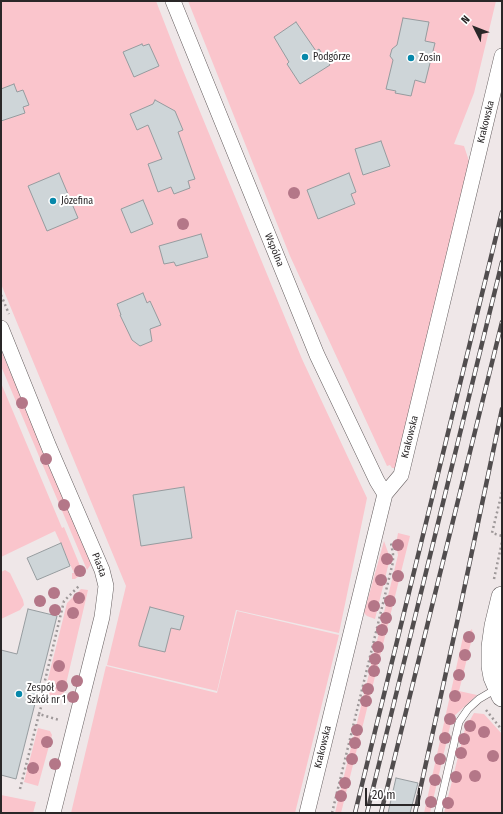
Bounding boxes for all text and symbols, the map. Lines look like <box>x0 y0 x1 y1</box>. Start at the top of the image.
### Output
north arrow <box>455 8 495 48</box>
text: N <box>459 13 473 26</box>
place label: Podgórze <box>313 51 351 63</box>
marker: Podgórze <box>300 52 310 62</box>
place label: Zosin <box>419 52 441 64</box>
marker: Zosin <box>406 53 416 63</box>
street label: Krakowska <box>475 99 497 145</box>
place label: Józefina <box>61 195 93 207</box>
marker: Józefina <box>48 196 58 206</box>
street label: Wspólna <box>262 232 286 268</box>
street label: Krakowska <box>399 414 421 460</box>
street label: Piasta <box>89 551 109 579</box>
place label: Zespół Szkół nr 1 <box>27 682 66 706</box>
marker: Zespół Szkół nr 1 <box>14 689 24 699</box>
street label: Krakowska <box>312 724 334 770</box>
scale bar <box>367 780 422 806</box>
text: 20 m <box>372 788 396 802</box>

